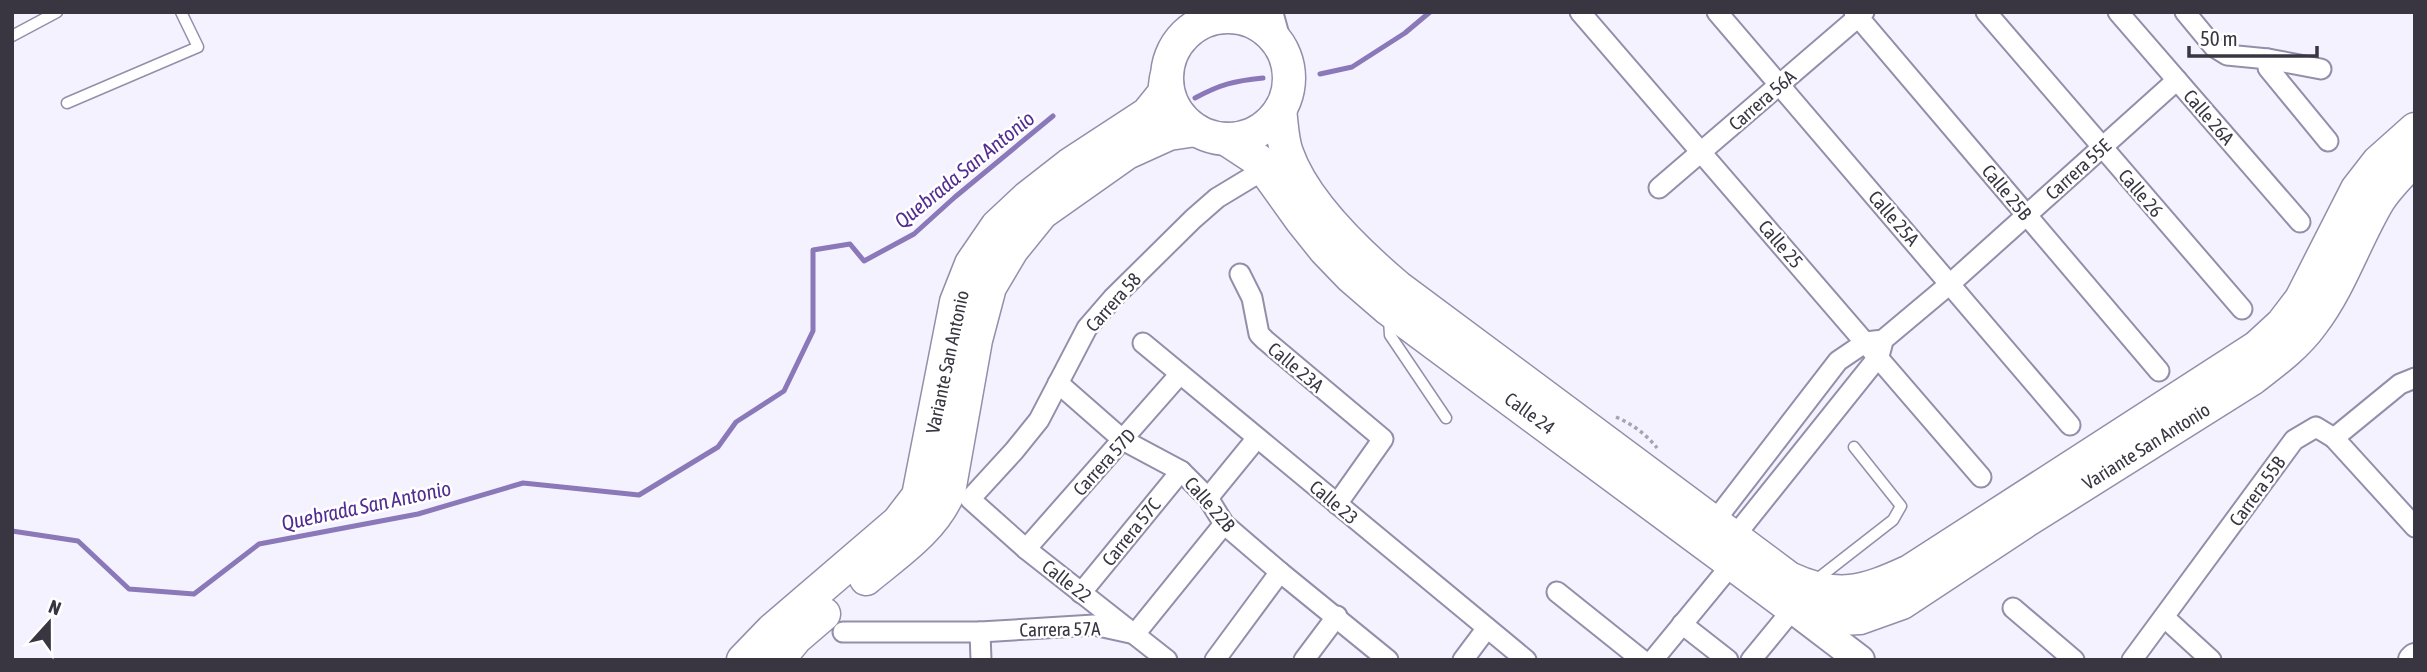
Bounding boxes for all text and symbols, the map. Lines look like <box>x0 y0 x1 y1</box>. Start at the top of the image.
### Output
scale bar <box>2189 14 2317 58</box>
text: 50 m <box>2200 26 2238 50</box>
street label: Carrera 56A <box>1724 65 1800 135</box>
street label: Calle 26A <box>2179 85 2239 150</box>
water label: Quebrada San Antonio <box>889 105 1039 233</box>
street label: Carrera 55E <box>2041 134 2115 204</box>
street label: Calle 25B <box>1978 160 2036 224</box>
street label: Calle 26 <box>2114 165 2168 222</box>
street label: Calle 25A <box>1864 186 1924 251</box>
street label: Calle 25 <box>1754 216 1808 272</box>
street label: Carrera 58 <box>1081 268 1145 336</box>
street label: Variante San Antonio <box>921 288 973 436</box>
street label: Calle 23A <box>1264 337 1329 397</box>
street label: Calle 24 <box>1501 388 1559 439</box>
street label: Variante San Antonio <box>2078 398 2214 494</box>
street label: Carrera 57D <box>1068 424 1140 500</box>
street label: Carrera 55B <box>2224 452 2290 530</box>
street label: Calle 22B <box>1180 472 1240 536</box>
water label: Quebrada San Antonio <box>279 475 453 535</box>
street label: Calle 23 <box>1305 475 1363 529</box>
street label: Carrera 57C <box>1097 494 1165 570</box>
street label: Calle 22 <box>1038 555 1096 607</box>
north arrow <box>14 588 84 658</box>
text: N <box>46 595 64 619</box>
street label: Carrera 57A <box>1019 617 1101 641</box>

